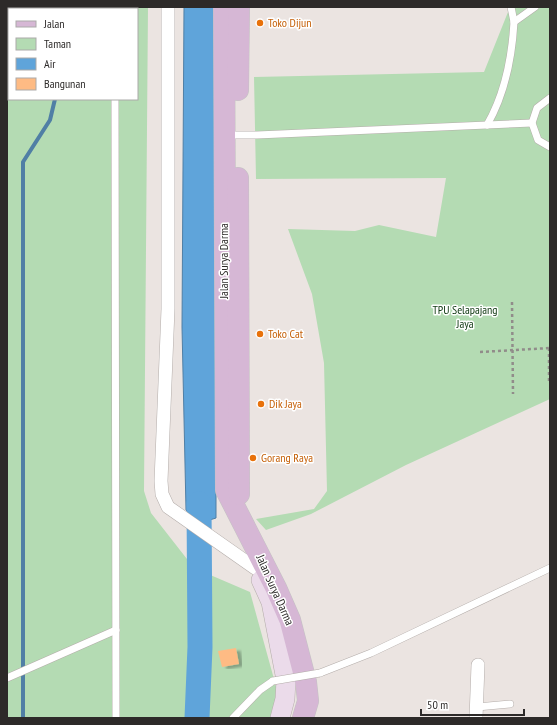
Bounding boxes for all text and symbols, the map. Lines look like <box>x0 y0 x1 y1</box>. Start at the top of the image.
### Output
legend <box>8 8 138 100</box>
place label: Toko Dijun <box>268 15 312 30</box>
text: Jalan <box>43 16 65 31</box>
marker: Toko Dijun <box>255 18 265 28</box>
text: Taman <box>44 36 71 51</box>
text: Air <box>44 56 56 71</box>
text: Bangunan <box>44 76 85 91</box>
street label: Jalan Surya Darma <box>216 223 231 300</box>
park label: TPU Selapajang Jaya <box>432 302 498 331</box>
place label: Toko Cat <box>268 326 304 341</box>
marker: Toko Cat <box>255 329 265 339</box>
place label: Dik Jaya <box>269 396 302 411</box>
marker: Dik Jaya <box>256 399 266 409</box>
place label: Gorang Raya <box>261 450 313 465</box>
marker: Gorang Raya <box>248 453 258 463</box>
street label: Jalan Surya Darma <box>253 551 298 628</box>
scale bar <box>421 691 524 717</box>
text: 50 m <box>427 697 448 712</box>

